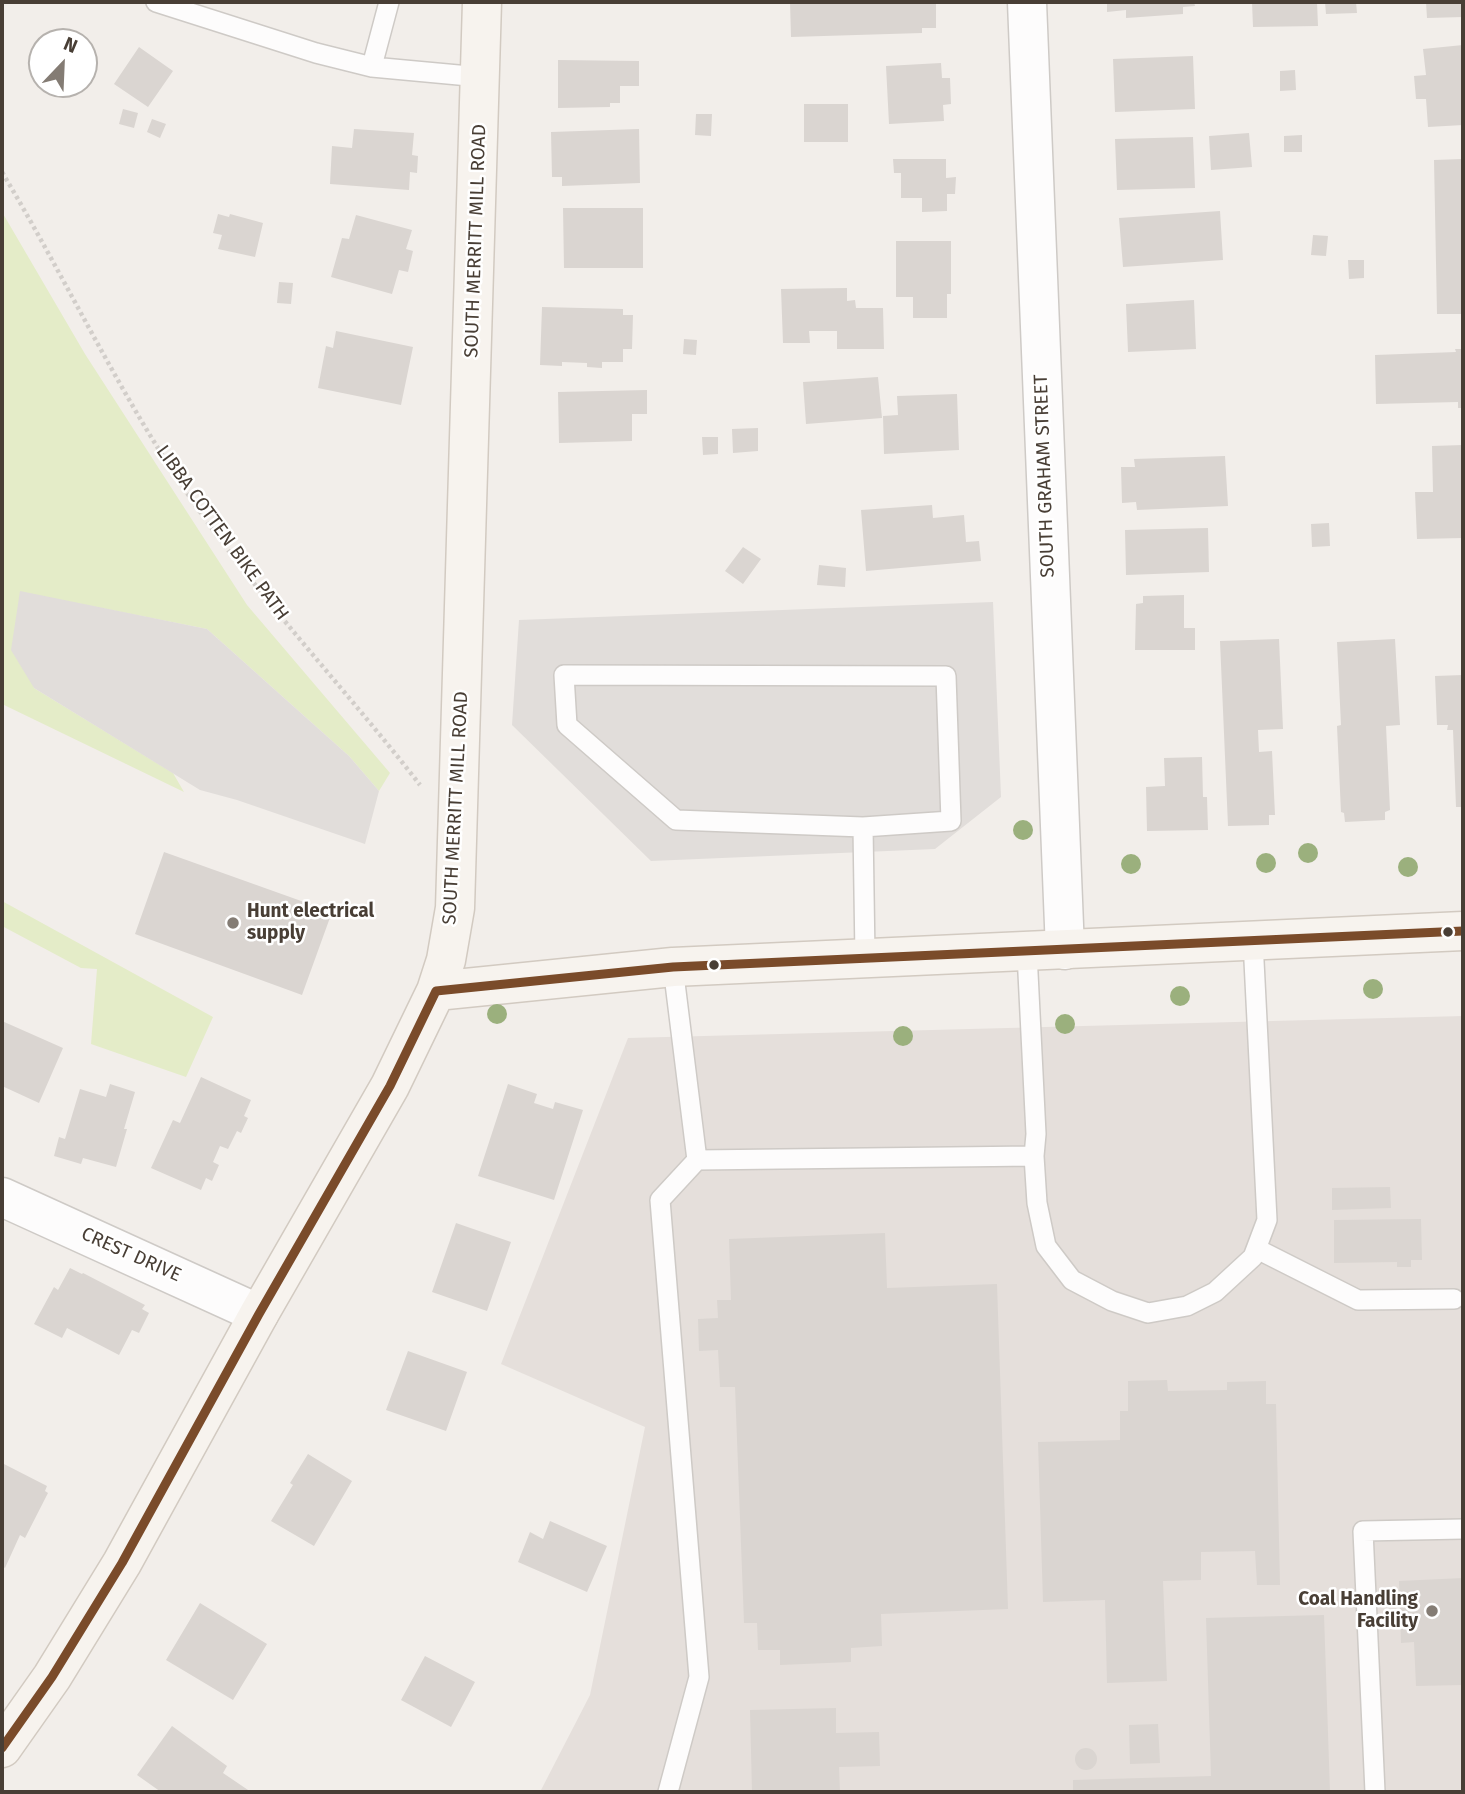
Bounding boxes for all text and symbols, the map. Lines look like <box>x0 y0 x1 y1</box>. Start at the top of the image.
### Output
north arrow <box>28 28 98 98</box>
text: N <box>60 32 81 58</box>
street label: SOUTH MERRITT MILL ROAD <box>461 124 491 358</box>
street label: SOUTH GRAHAM STREET <box>1030 374 1060 578</box>
street label: LIBBA COTTEN BIKE PATH <box>151 441 293 625</box>
street label: SOUTH MERRITT MILL ROAD <box>438 691 474 925</box>
place label: Hunt electrical supply <box>247 901 374 945</box>
marker: Hunt electrical supply <box>225 915 241 931</box>
unlabelled marker <box>1441 925 1455 939</box>
unlabelled marker <box>707 958 721 972</box>
street label: CREST DRIVE <box>78 1223 184 1287</box>
place label: Coal Handling Facility <box>1298 1589 1418 1633</box>
marker: Coal Handling Facility <box>1424 1603 1440 1619</box>

